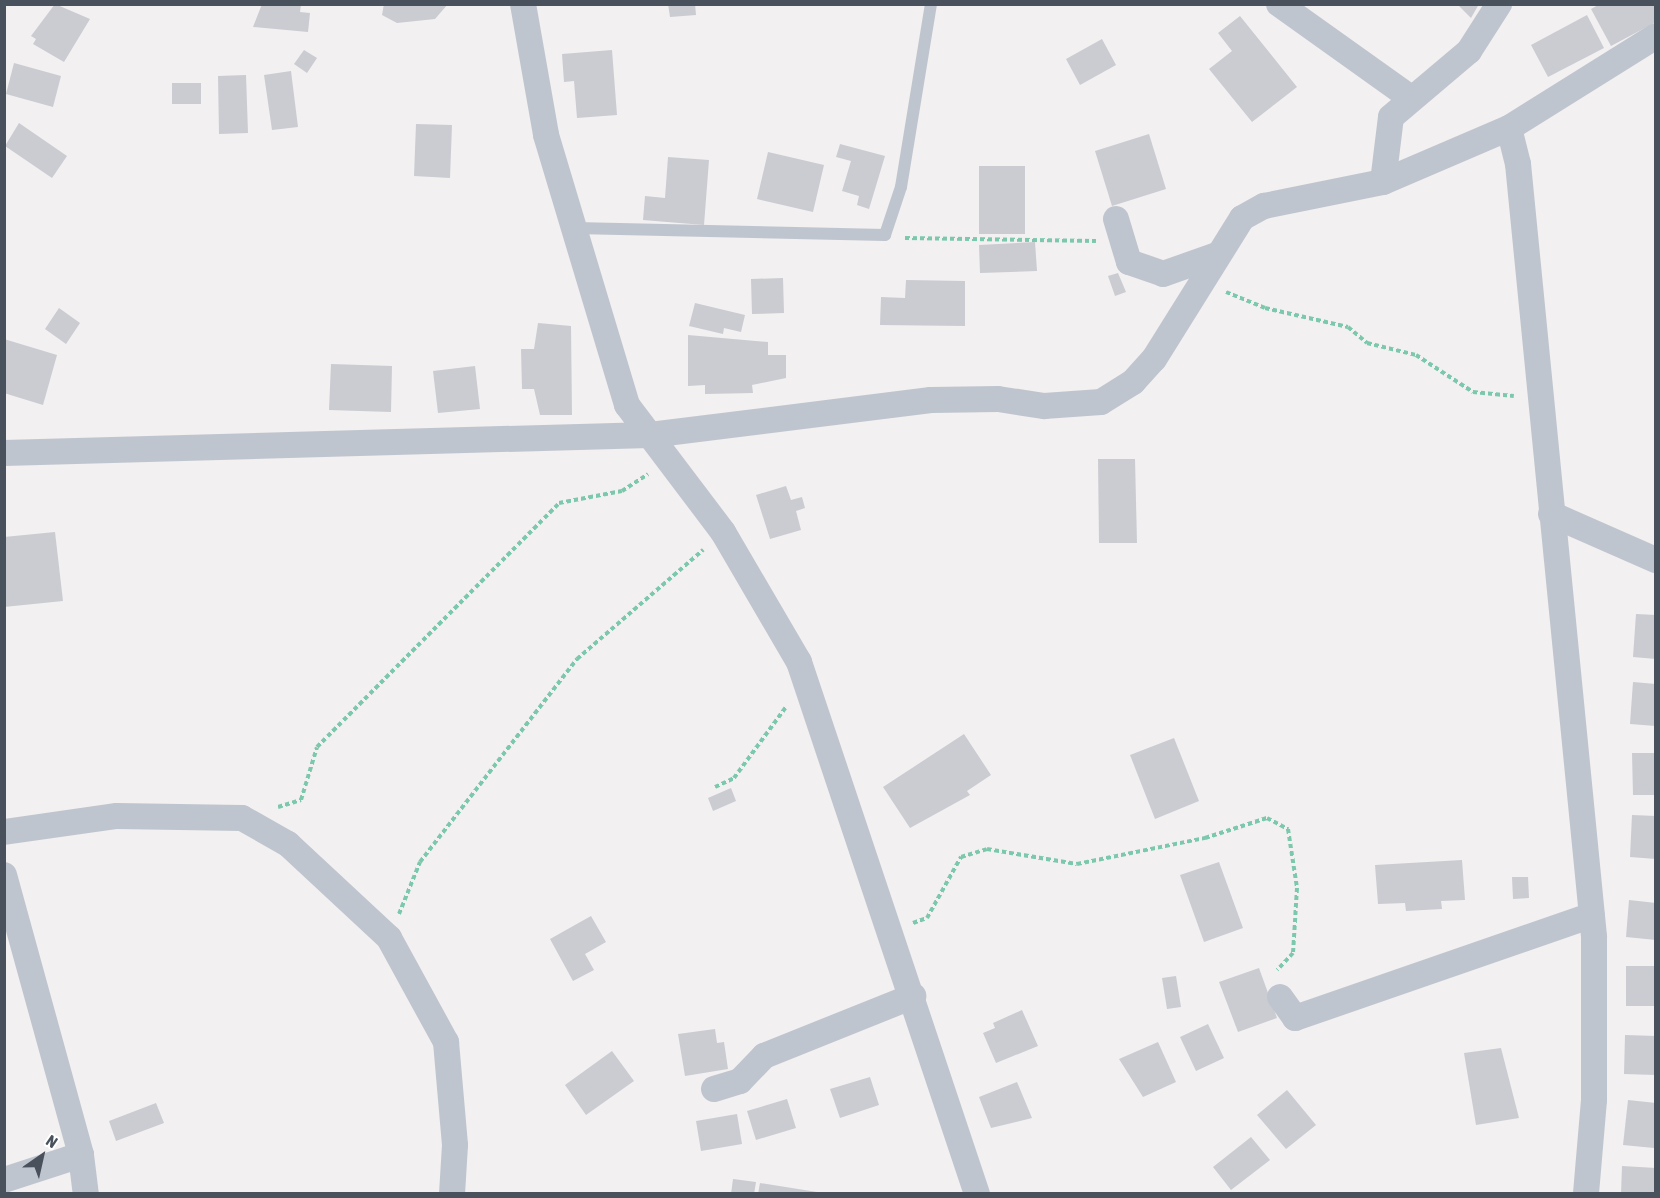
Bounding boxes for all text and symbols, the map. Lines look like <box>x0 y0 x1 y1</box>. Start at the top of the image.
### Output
north arrow <box>12 1126 72 1186</box>
text: N <box>43 1131 61 1151</box>

